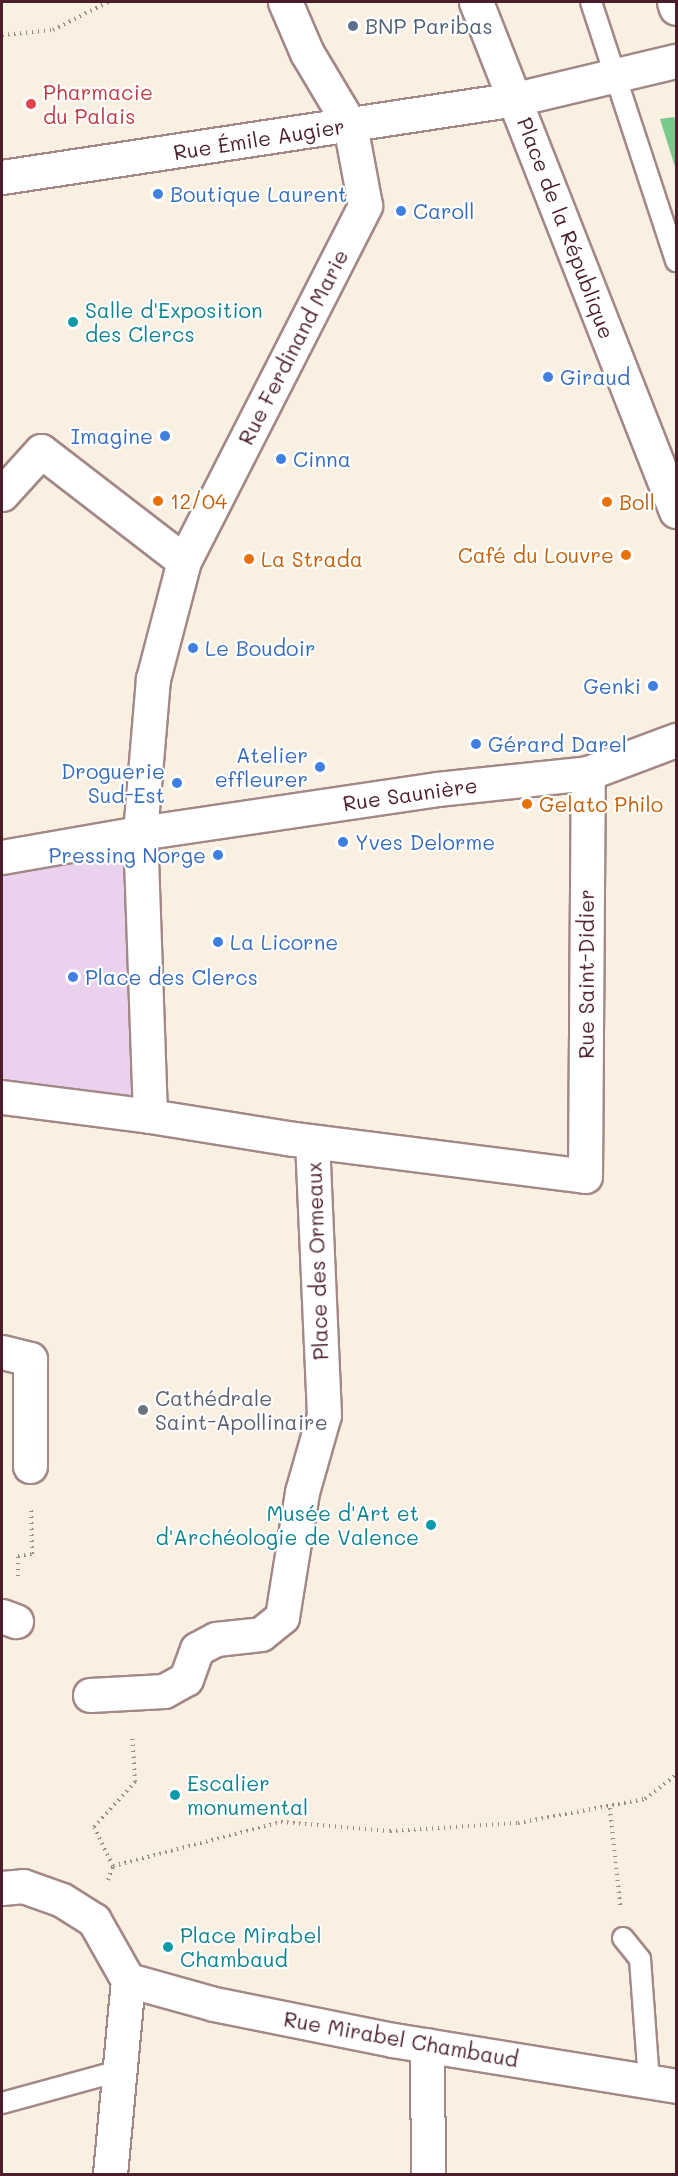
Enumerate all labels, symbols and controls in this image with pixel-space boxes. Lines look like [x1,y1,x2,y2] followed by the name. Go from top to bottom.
[365,13,493,39] place label: BNP Paribas
[346,19,360,33] marker: BNP Paribas
[43,79,153,129] place label: Pharmacie du Palais
[24,97,38,111] marker: Pharmacie du Palais
[172,113,346,165] street label: Rue Émile Augier
[512,114,620,342] street label: Place de la République
[170,181,347,207] place label: Boutique Laurent
[151,187,165,201] marker: Boutique Laurent
[413,198,475,224] place label: Caroll
[394,204,408,218] marker: Caroll
[233,245,353,449] street label: Rue Ferdinand Marie
[85,297,263,347] place label: Salle d'Exposition des Clercs
[66,315,80,329] marker: Salle d'Exposition des Clercs
[560,364,630,390] place label: Giraud
[541,370,555,384] marker: Giraud
[71,423,153,449] place label: Imagine
[158,429,172,443] marker: Imagine
[293,446,351,472] place label: Cinna
[274,452,288,466] marker: Cinna
[170,488,227,514] place label: 12/04
[619,489,655,515] place label: Boll
[151,494,165,508] marker: 12/04
[600,495,614,509] marker: Boll
[458,542,614,568] place label: Café du Louvre
[261,546,363,572] place label: La Strada
[619,548,633,562] marker: Café du Louvre
[242,552,256,566] marker: La Strada
[205,635,315,661] place label: Le Boudoir
[186,641,200,655] marker: Le Boudoir
[583,673,641,699] place label: Genki
[646,679,660,693] marker: Genki
[488,731,627,757] place label: Gérard Darel
[469,737,483,751] marker: Gérard Darel
[215,742,308,792] place label: Atelier effleurer
[61,758,165,808] place label: Droguerie Sud-Est
[313,760,327,774] marker: Atelier effleurer
[341,772,479,816] street label: Rue Saunière
[170,776,184,790] marker: Droguerie Sud-Est
[539,791,663,817] place label: Gelato Philo
[520,797,534,811] marker: Gelato Philo
[355,829,495,855] place label: Yves Delorme
[336,835,350,849] marker: Yves Delorme
[49,842,206,868] place label: Pressing Norge
[211,848,225,862] marker: Pressing Norge
[573,889,599,1059] street label: Rue Saint-Didier
[230,929,338,955] place label: La Licorne
[211,935,225,949] marker: La Licorne
[85,964,258,990] place label: Place des Clercs
[66,970,80,984] marker: Place des Clercs
[301,1161,333,1361] street label: Place des Ormeaux
[155,1385,328,1435] place label: Cathédrale Saint-Apollinaire
[136,1403,150,1417] marker: Cathédrale Saint-Apollinaire
[155,1500,419,1550] place label: Musée d'Art et d'Archéologie de Valence
[424,1518,438,1532] marker: Musée d'Art et d'Archéologie de Valence
[187,1770,308,1820] place label: Escalier monumental
[168,1788,182,1802] marker: Escalier monumental
[180,1922,322,1972] place label: Place Mirabel Chambaud
[161,1940,175,1954] marker: Place Mirabel Chambaud
[282,2006,520,2072] street label: Rue Mirabel Chambaud

